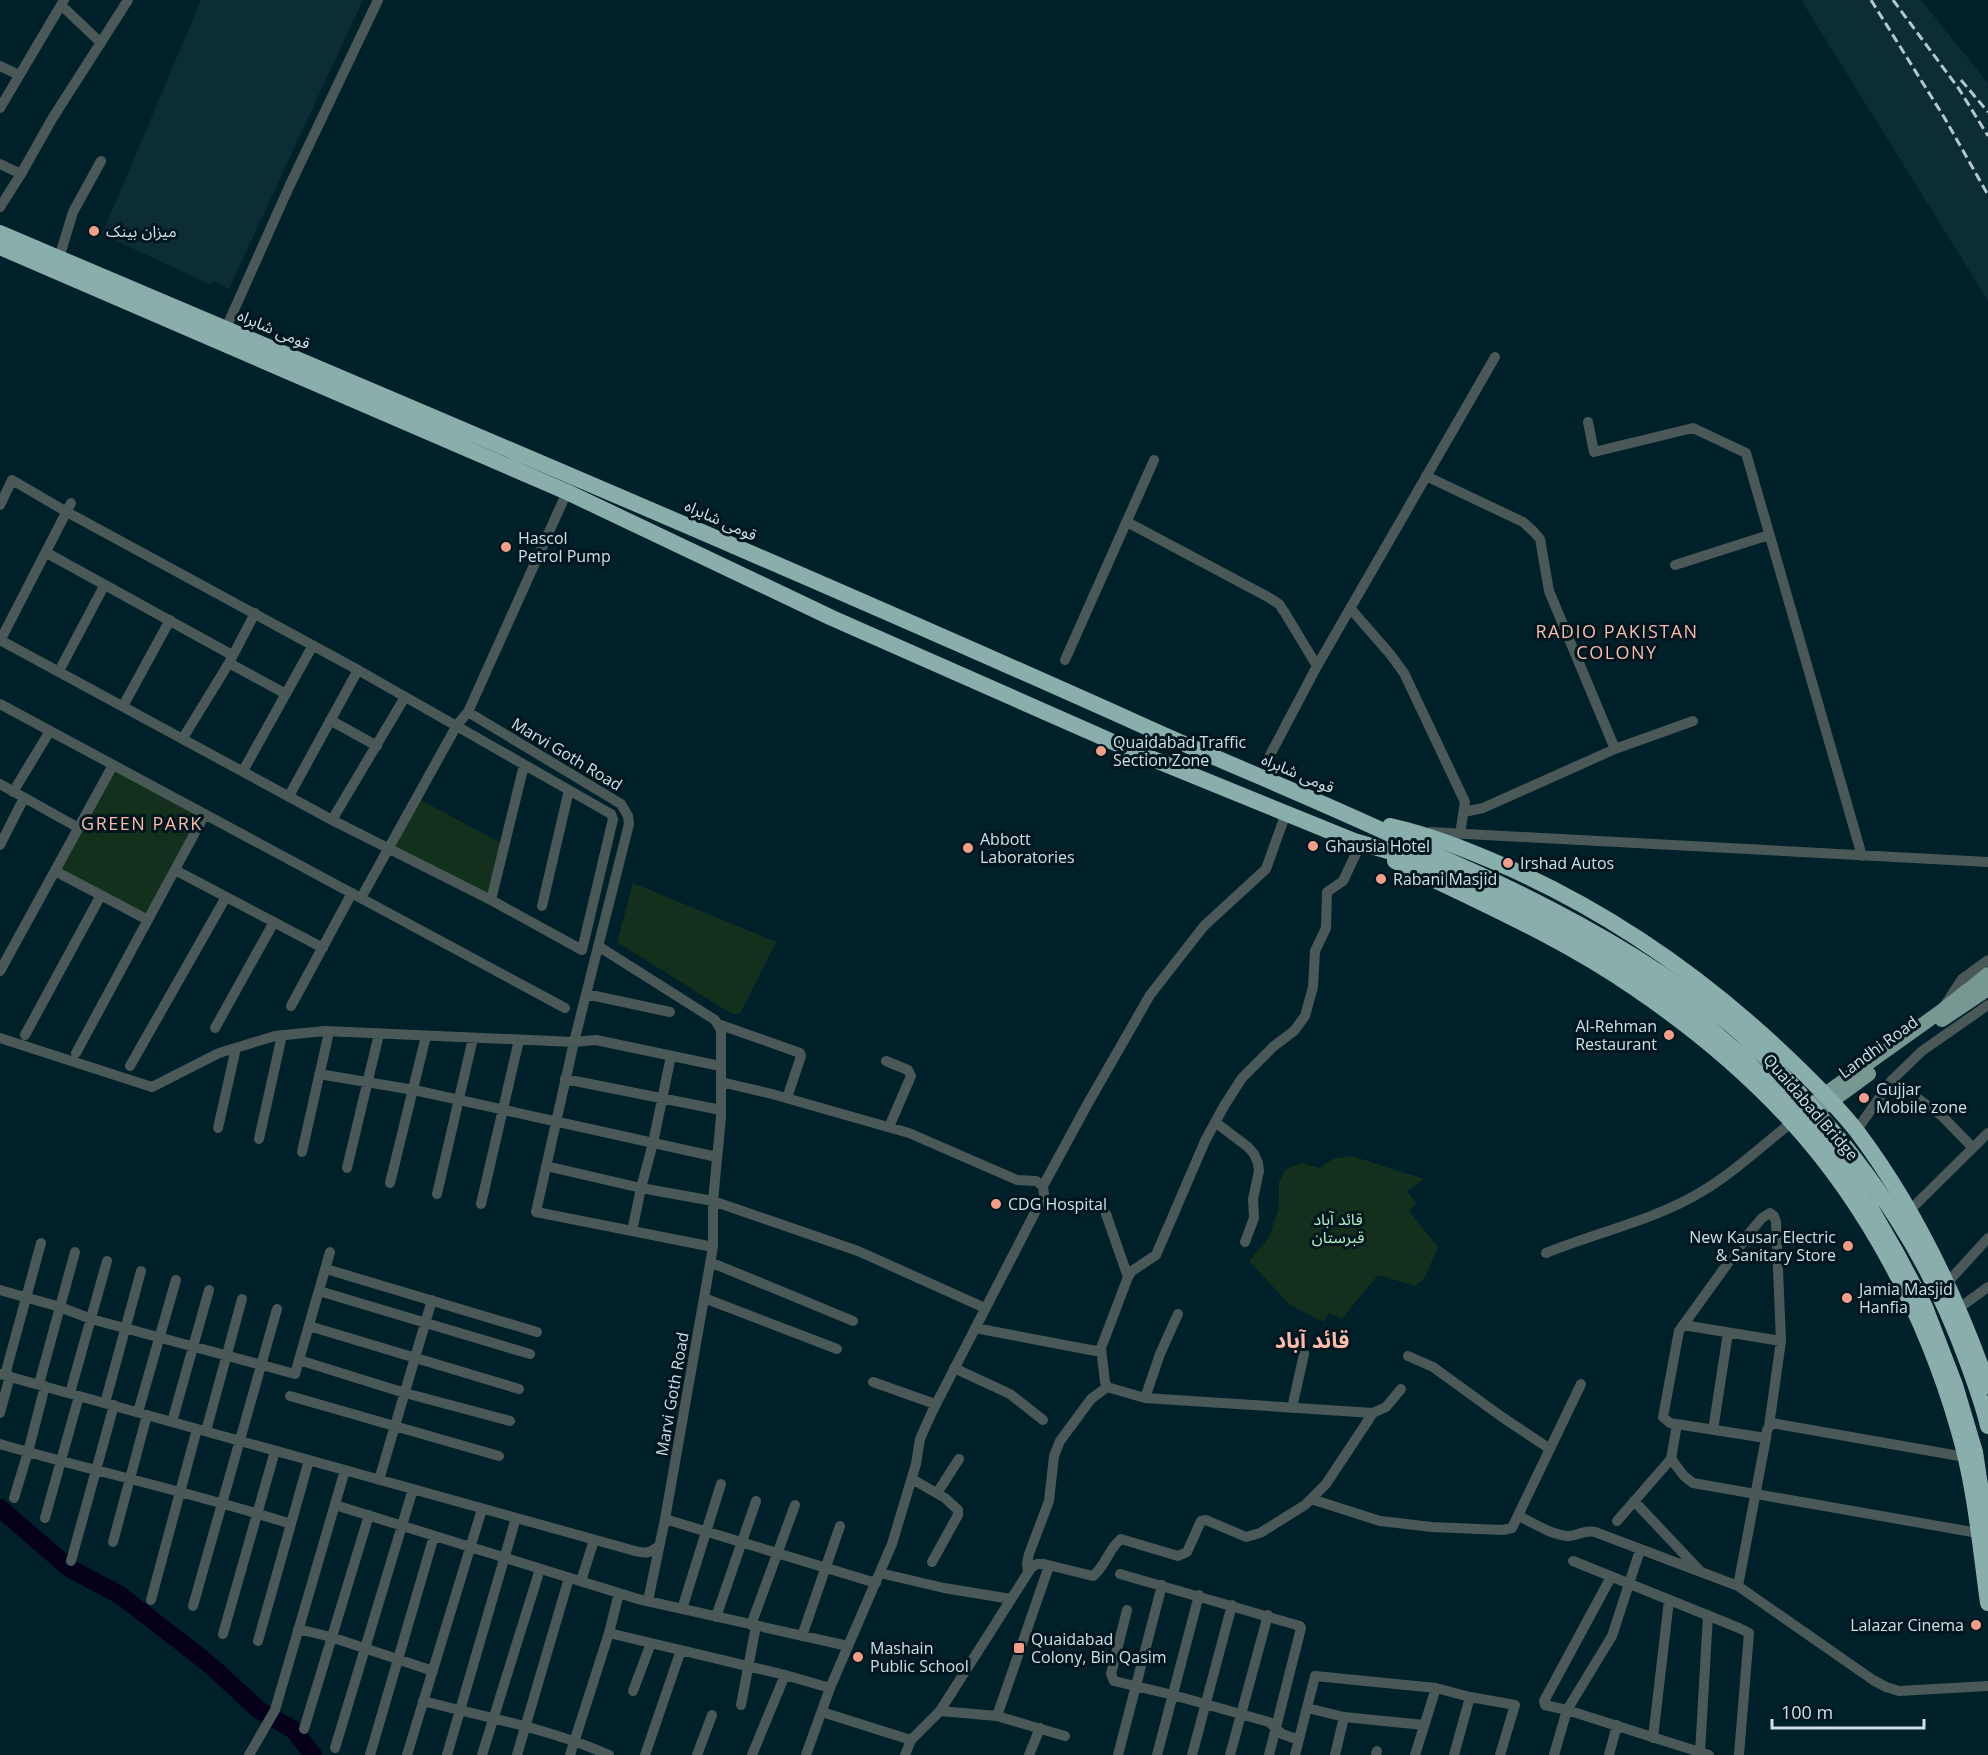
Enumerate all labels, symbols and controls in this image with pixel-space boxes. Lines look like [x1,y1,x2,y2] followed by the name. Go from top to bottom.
[106,220,177,242] place label: میزان بینک
[87,224,101,238] marker: میزان بینک
[234,304,314,354] street label: قومی شاہراہ
[681,494,761,546] street label: قومی شاہراہ
[518,527,611,567] place label: Hascol Petrol Pump
[499,540,513,554] marker: Hascol Petrol Pump
[1535,619,1699,664] district label: RADIO PAKISTAN COLONY
[508,712,626,796] street label: Marvi Goth Road
[1113,731,1247,771] place label: Quaidabad Traffic Section Zone
[1094,744,1108,758] marker: Quaidabad Traffic Section Zone
[1258,748,1338,798] street label: قومی شاہراہ
[81,811,203,835] district label: GREEN PARK
[980,828,1075,868] place label: Abbott Laboratories
[1325,835,1430,857] place label: Ghausia Hotel
[1306,839,1320,853] marker: Ghausia Hotel
[961,841,975,855] marker: Abbott Laboratories
[1520,852,1614,874] place label: Irshad Autos
[1501,856,1515,870] marker: Irshad Autos
[1393,868,1497,890] place label: Rabani Masjid
[1374,872,1388,886] marker: Rabani Masjid
[1834,1011,1922,1083] street label: Landhi Road
[1575,1015,1657,1055] place label: Al-Rehman Restaurant
[1662,1028,1676,1042] marker: Al-Rehman Restaurant
[1758,1049,1864,1165] street label: Quaidabad Bridge
[1876,1078,1967,1118] place label: Gujjar Mobile zone
[1857,1091,1871,1105] marker: Gujjar Mobile zone
[1008,1193,1107,1215] place label: CDG Hospital
[989,1197,1003,1211] marker: CDG Hospital
[1312,1208,1364,1248] park label: قائد آباد قبرستان
[1689,1226,1836,1266] place label: New Kausar Electric & Sanitary Store
[1841,1239,1855,1253] marker: New Kausar Electric & Sanitary Store
[1857,1278,1953,1318] place label: Jamia Masjid Hanfia
[1840,1291,1854,1305] marker: Jamia Masjid Hanfia
[1275,1324,1349,1354] district label: قائد آباد
[650,1330,694,1458] street label: Marvi Goth Road
[1850,1614,1964,1636] place label: Lalazar Cinema
[1969,1618,1983,1632] marker: Lalazar Cinema
[1031,1628,1167,1668] place label: Quaidabad Colony, Bin Qasim
[870,1637,969,1677] place label: Mashain Public School
[1012,1641,1026,1655] marker: Quaidabad Colony, Bin Qasim
[851,1650,865,1664] marker: Mashain Public School
[1772,1692,1924,1730] scale bar
[1781,1700,1833,1724] text: 100 m

